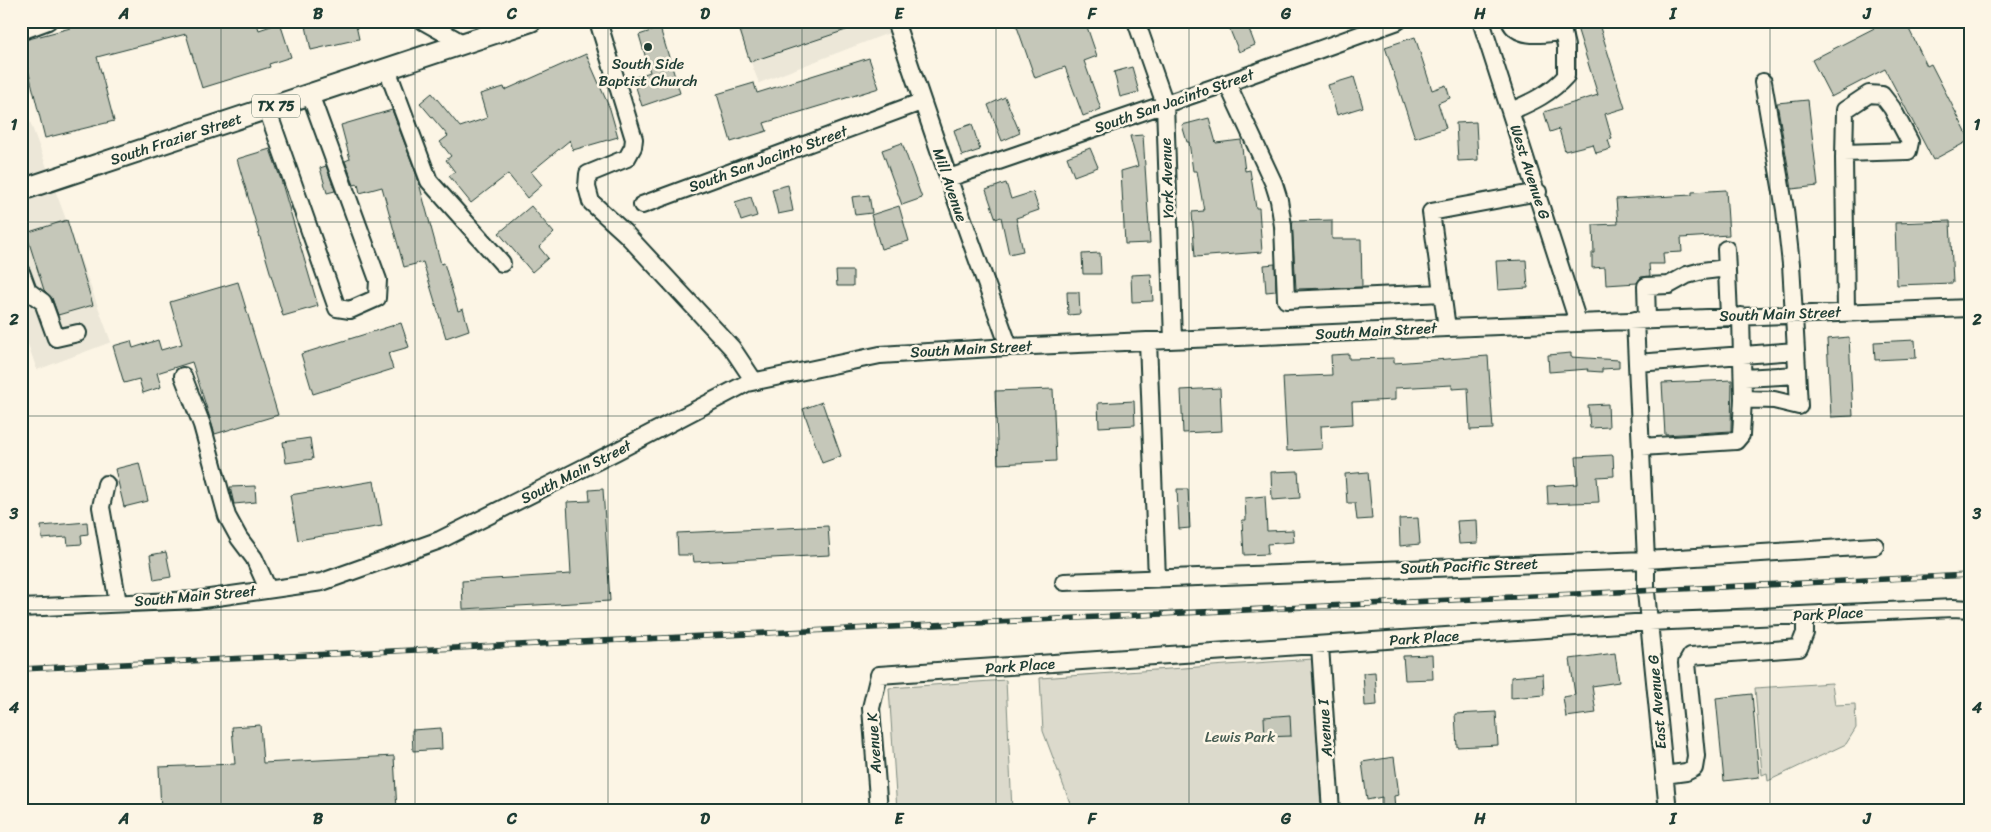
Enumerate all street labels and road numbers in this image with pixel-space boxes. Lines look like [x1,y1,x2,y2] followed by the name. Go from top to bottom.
[1091,61,1258,141] street label: South San Jacinto Street
[252,94,300,118] road number: TX 75
[107,105,246,173] street label: South Frazier Street
[685,118,852,200] street label: South San Jacinto Street
[1502,121,1558,223] street label: West Avenue G
[1153,137,1181,219] street label: York Avenue
[925,144,975,226] street label: Mill Avenue
[1719,299,1842,329] street label: South Main Street
[1315,315,1438,347] street label: South Main Street
[910,333,1033,365] street label: South Main Street
[516,432,637,511] street label: South Main Street
[1400,551,1539,581] street label: South Pacific Street
[133,578,258,614] street label: South Main Street
[1792,599,1864,629] street label: Park Place
[1388,623,1460,653] street label: Park Place
[984,651,1056,681] street label: Park Place
[1640,653,1674,750] street label: East Avenue G
[1310,697,1340,759] street label: Avenue I
[859,711,889,775] street label: Avenue K

